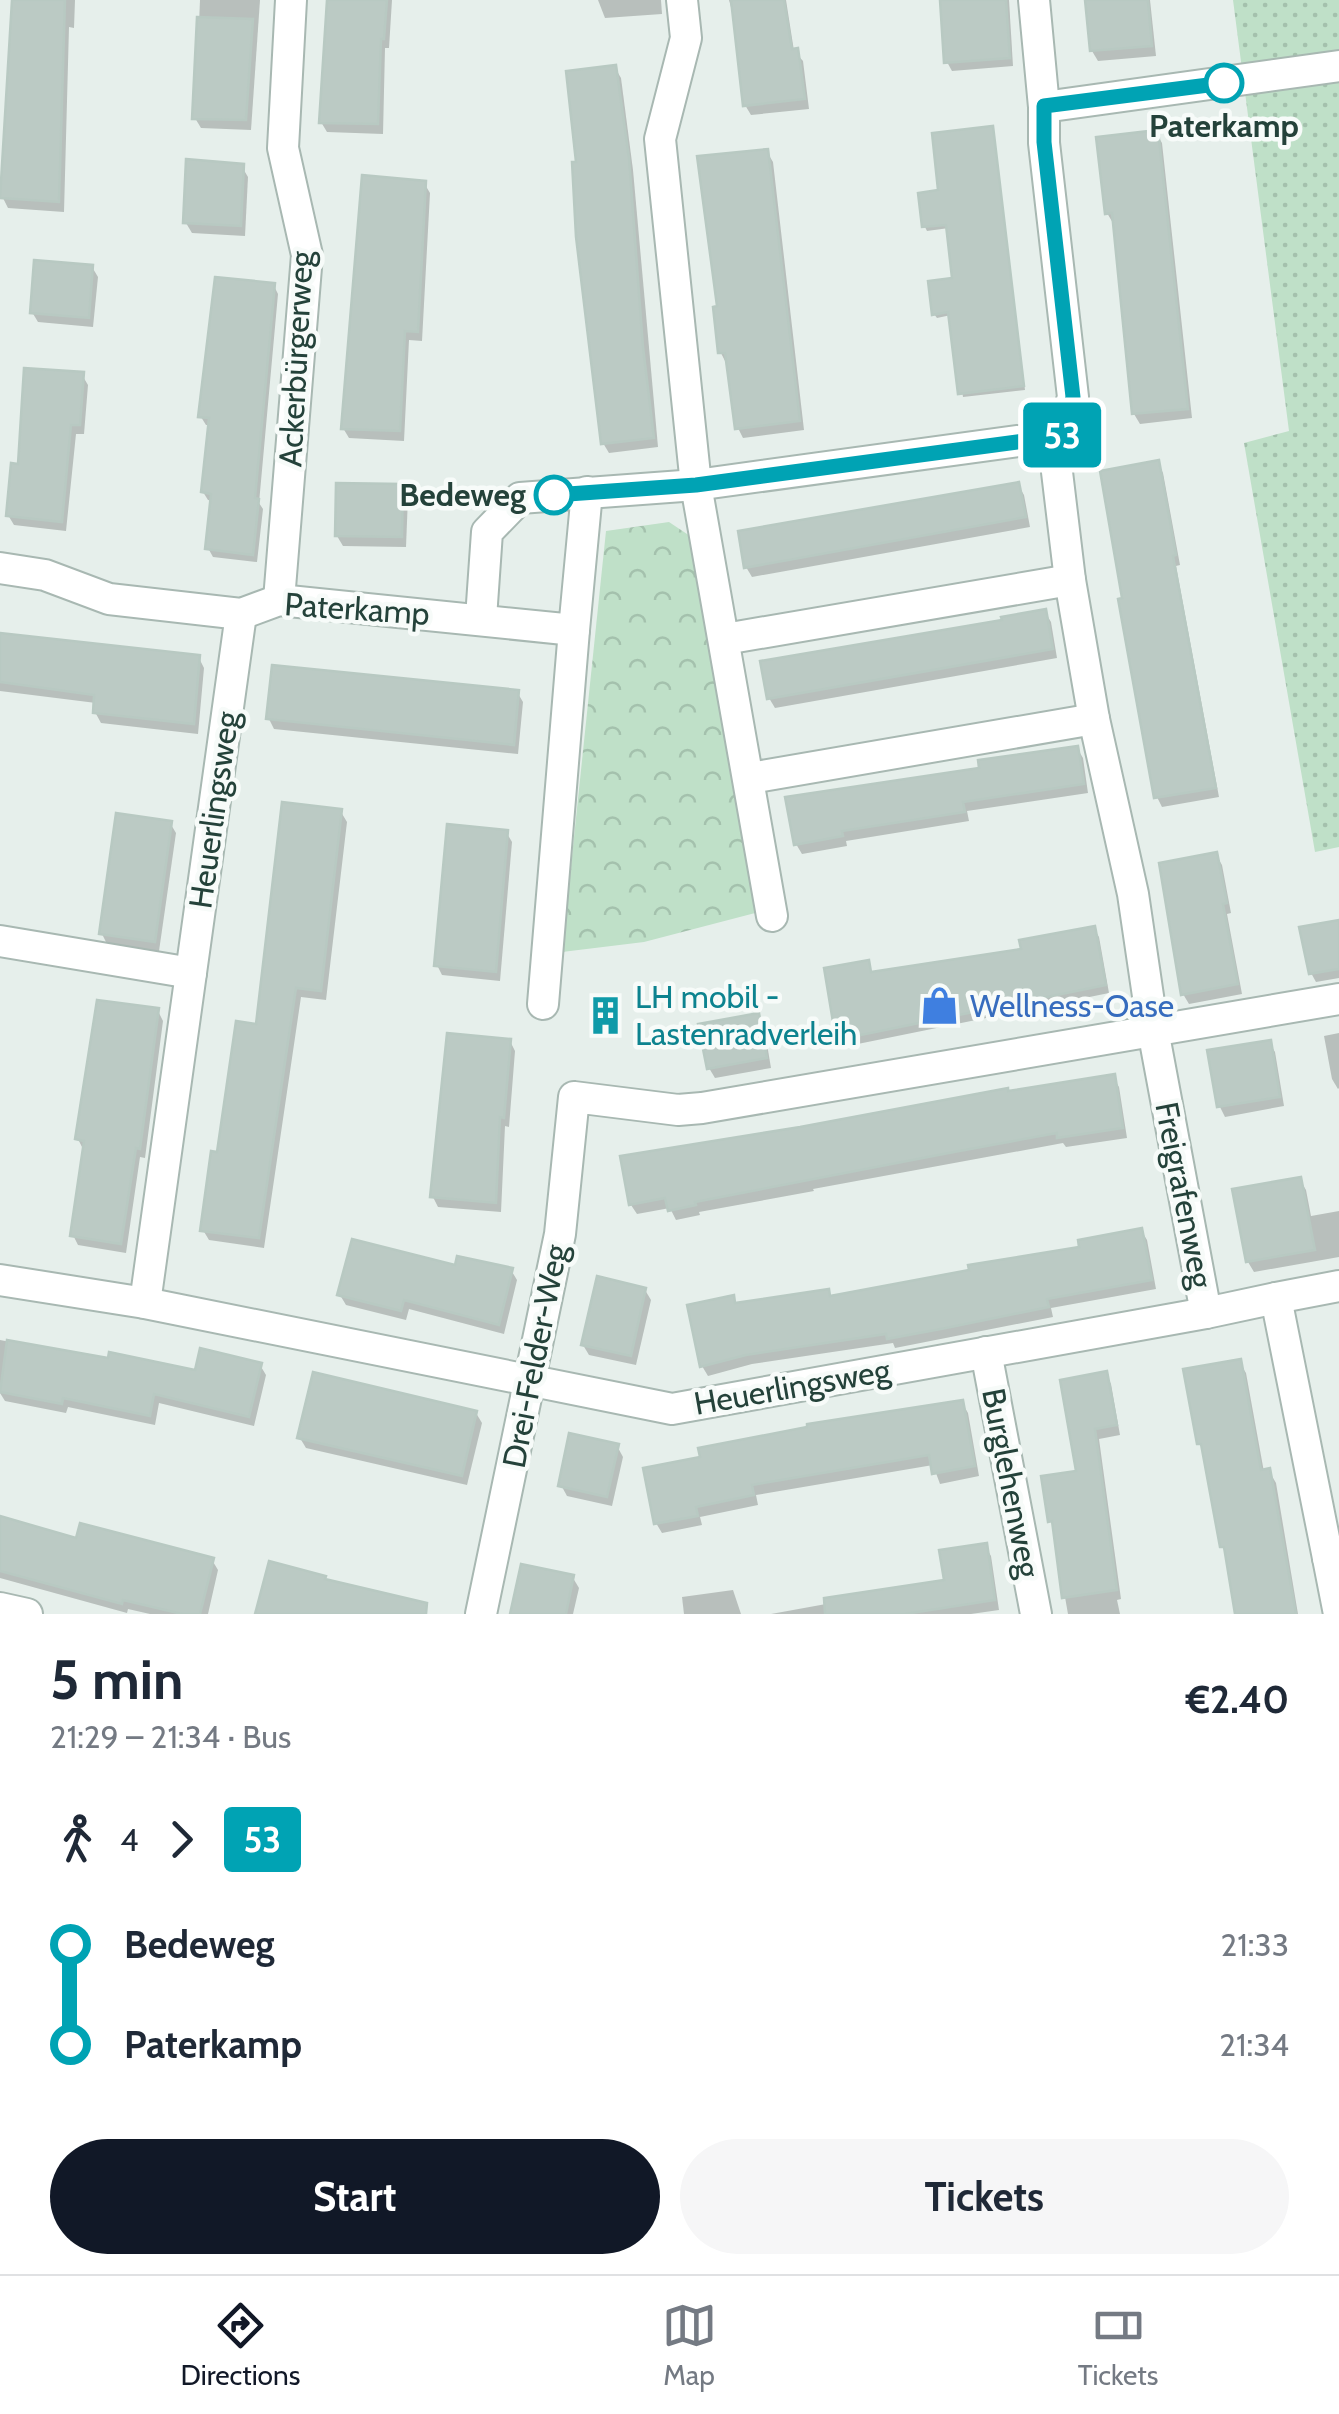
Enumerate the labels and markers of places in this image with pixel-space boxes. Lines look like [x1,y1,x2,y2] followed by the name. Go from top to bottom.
[1205,64,1243,102] marker: Paterkamp
[1149,106,1299,145] place label: Paterkamp
[399,475,526,514] place label: Bedeweg
[535,476,573,514] marker: Bedeweg
[635,977,857,1053] place label: LH mobil - Lastenradverleih
[919,985,961,1027] shop icon: Wellness-Oase
[970,986,1174,1025] place label: Wellness-Oase
[584,994,626,1036] building icon: LH mobil - Lastenradverleih

